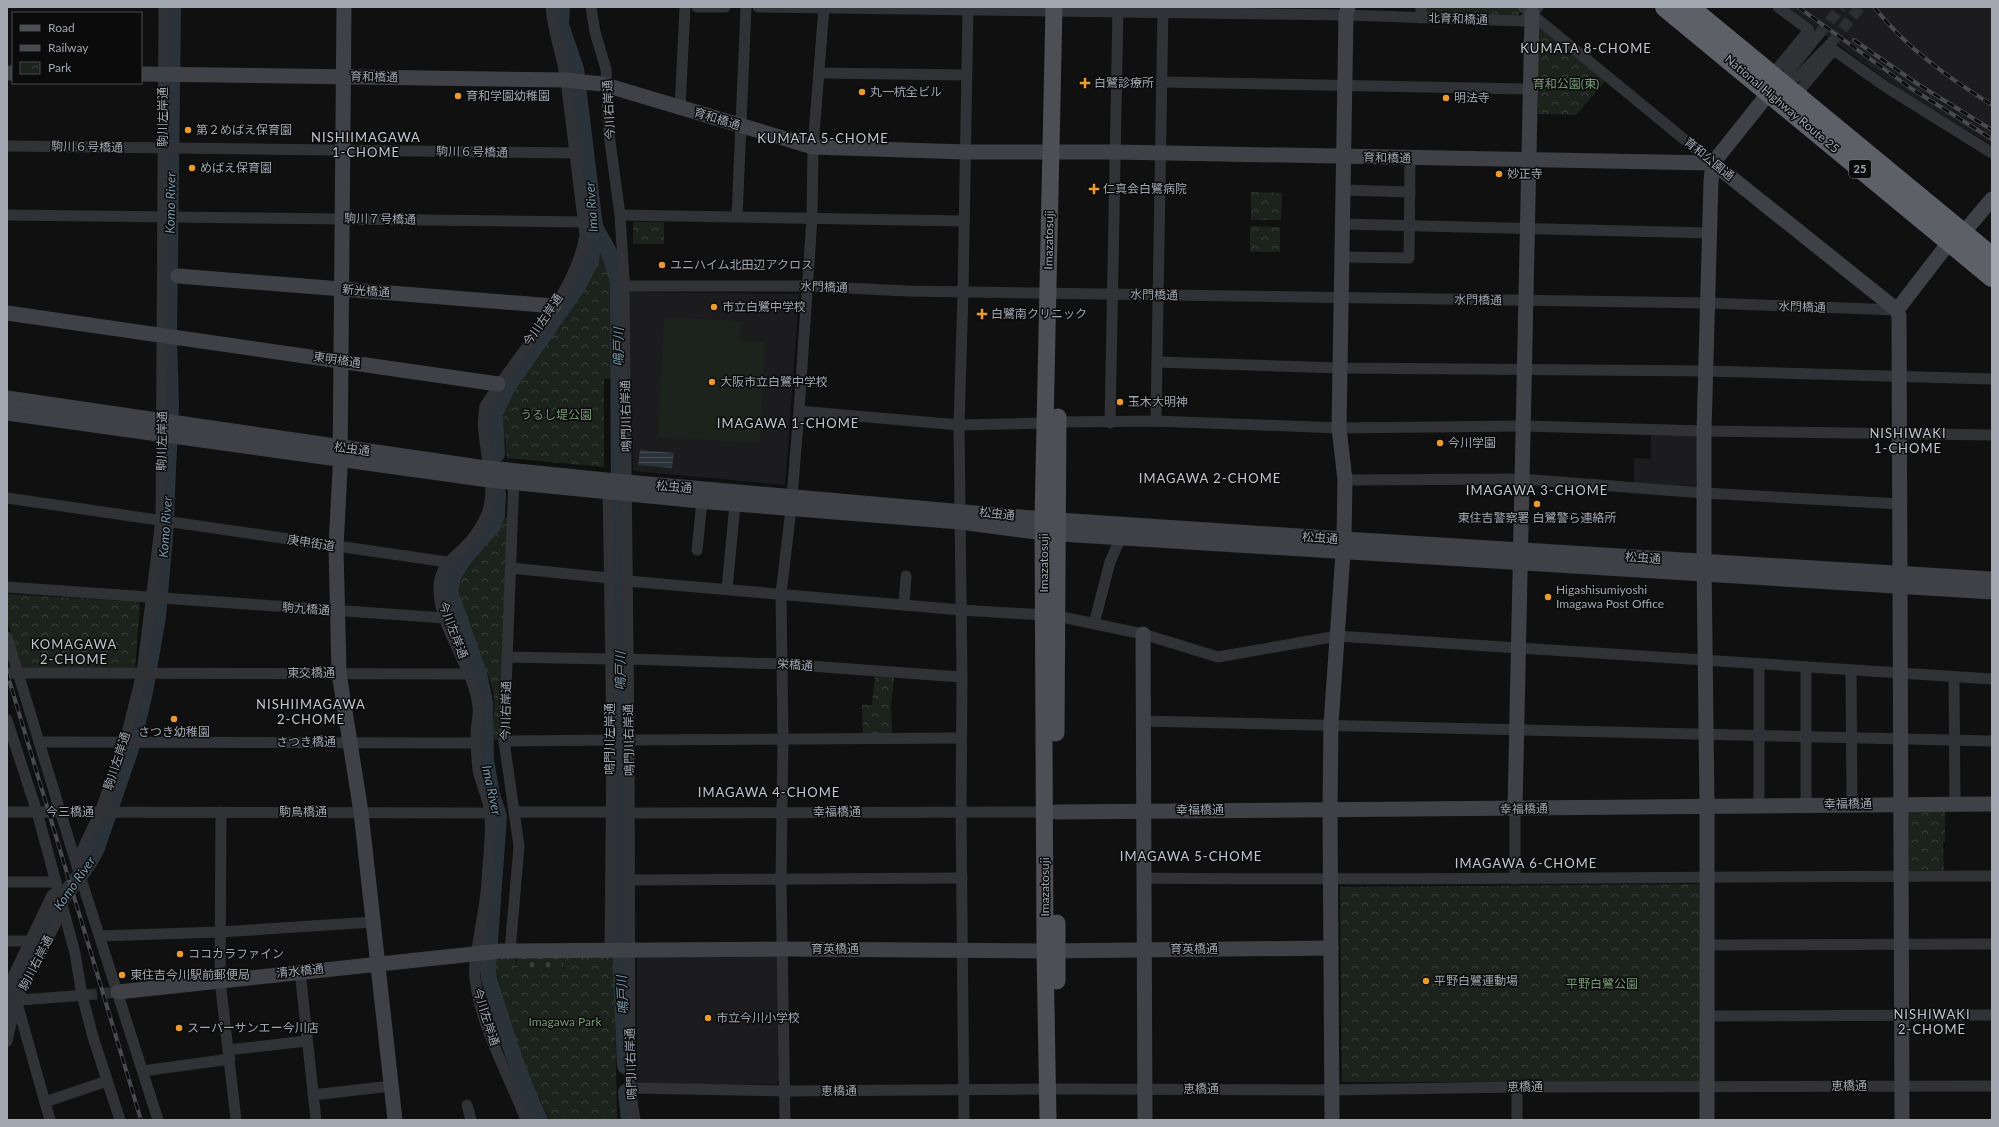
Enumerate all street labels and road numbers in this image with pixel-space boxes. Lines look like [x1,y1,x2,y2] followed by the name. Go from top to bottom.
[1428,10,1488,27] street label: 北育和橋通
[1722,51,1843,156] street label: National Highway Route 25
[350,69,398,84] street label: 育和橋通
[599,80,618,140] street label: 今川右岸通
[155,87,170,147] street label: 駒川左岸通
[692,104,742,133] street label: 育和橋通
[1681,134,1737,183] street label: 育和公園通
[51,138,123,155] street label: 駒川６号橋通
[436,143,508,160] street label: 駒川６号橋通
[1363,150,1411,165] street label: 育和橋通
[1849,160,1871,178] road number: 25
[344,210,416,227] street label: 駒川７号橋通
[1040,210,1057,270] street label: Imazatosuji
[800,278,848,295] street label: 水門橋通
[342,281,391,300] street label: 新光橋通
[1130,287,1178,302] street label: 水門橋通
[520,291,566,349] street label: 今川左岸通
[1454,292,1502,307] street label: 水門橋通
[1778,298,1826,315] street label: 水門橋通
[312,349,362,370] street label: 東明橋通
[617,380,634,452] street label: 鳴門川右岸通
[153,411,170,471] street label: 駒川左岸通
[333,439,371,458] street label: 松虫通
[655,477,693,496] street label: 松虫通
[978,504,1016,523] street label: 松虫通
[1302,529,1339,546] street label: 松虫通
[286,531,336,554] street label: 庚申街道
[1036,533,1051,593] street label: Imazatosuji
[1625,549,1662,566] street label: 松虫通
[282,599,331,618] street label: 駒九橋通
[436,599,471,661] street label: 今川左岸通
[777,656,814,673] street label: 栄橋通
[287,665,335,680] street label: 東交橋通
[497,681,514,741] street label: 今川右岸通
[602,703,617,775] street label: 鳴門川左岸通
[620,704,637,776] street label: 鳴門川右岸通
[100,730,133,792] street label: 駒川左岸通
[276,734,336,749] street label: さつき橋通
[1824,796,1872,811] street label: 幸福橋通
[1500,801,1548,816] street label: 幸福橋通
[1176,802,1224,817] street label: 幸福橋通
[46,804,94,819] street label: 今三橋通
[279,804,327,819] street label: 駒鳥橋通
[813,804,861,819] street label: 幸福橋通
[1037,857,1052,917] street label: Imazatosuji
[15,933,56,993] street label: 駒川右岸通
[811,941,859,956] street label: 育英橋通
[1170,941,1218,956] street label: 育英橋通
[275,961,325,980] street label: 清水橋通
[470,986,503,1048] street label: 今川左岸通
[622,1028,639,1100] street label: 鳴門川右岸通
[1831,1078,1867,1093] street label: 恵橋通
[1507,1079,1543,1094] street label: 恵橋通
[1183,1081,1219,1096] street label: 恵橋通
[821,1083,857,1098] street label: 恵橋通

